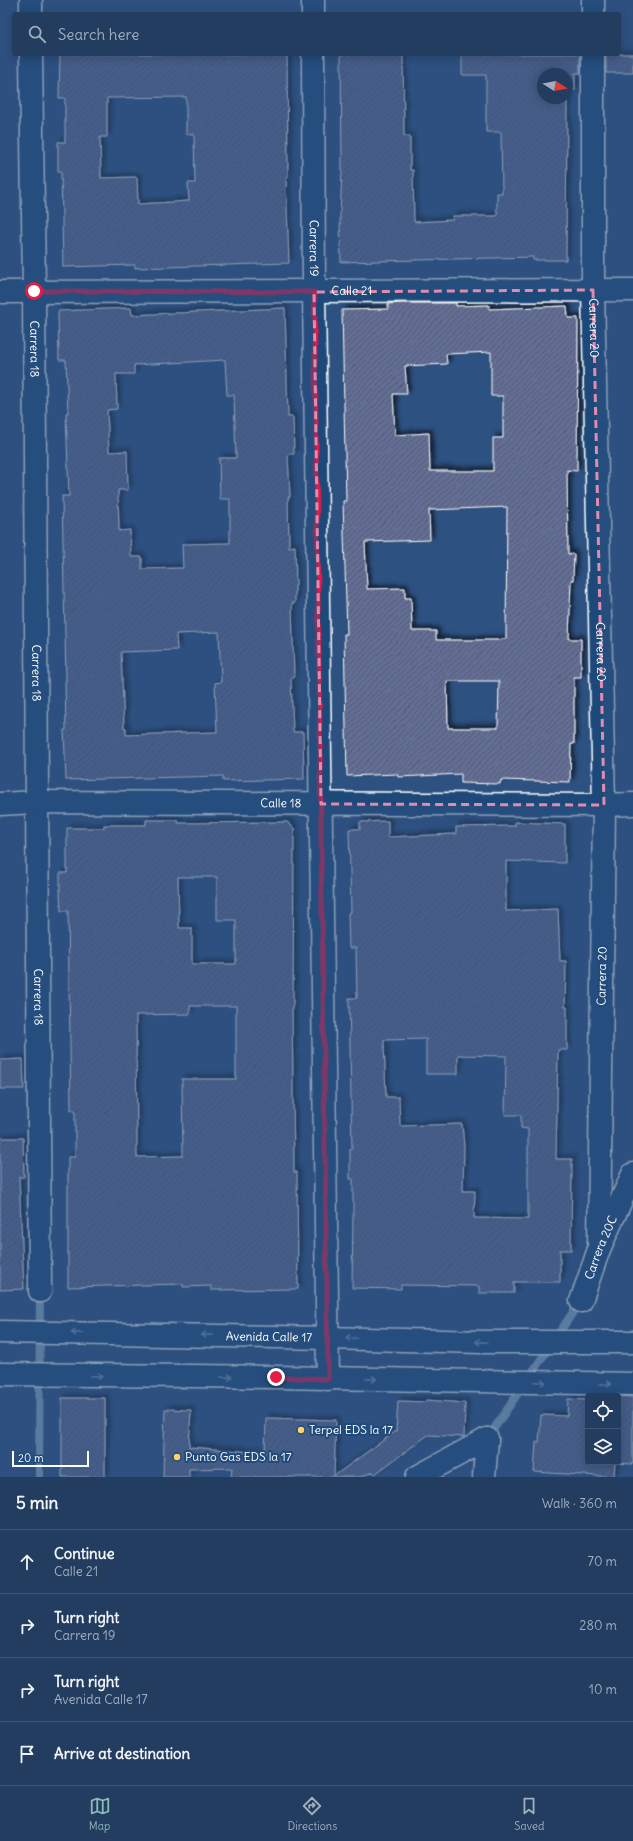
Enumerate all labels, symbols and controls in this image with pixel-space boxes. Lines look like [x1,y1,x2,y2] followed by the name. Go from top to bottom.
[12,12,621,56] search box
[26,23,48,45] icon: search
[58,25,139,44] text: Search here
[537,68,573,104] north arrow
[307,220,322,276] street label: Carrera 19
[25,282,43,300] route start
[332,283,372,298] street label: Calle 21
[586,298,602,358] street label: Carrera 20
[27,321,43,377] street label: Carrera 18
[593,622,609,682] street label: Carrera 20
[29,645,44,701] street label: Carrera 18
[260,795,302,810] street label: Calle 18
[593,946,610,1006] street label: Carrera 20
[31,969,46,1025] street label: Carrera 18
[581,1213,620,1281] street label: Carrera 20C
[226,1328,312,1345] street label: Avenida Calle 17
[71,1329,84,1337] one-way arrow
[201,1331,214,1339] one-way arrow
[345,1335,358,1342] one-way arrow
[475,1338,488,1346] one-way arrow
[267,1368,285,1386] route end
[90,1372,103,1379] one-way arrow
[220,1373,233,1381] one-way arrow
[364,1375,377,1383] one-way arrow
[533,1379,546,1386] one-way arrow
[599,1380,612,1388] one-way arrow
[585,1393,621,1465] map controls
[585,1393,621,1429] button: locate
[309,1422,393,1437] place label: Terpel EDS la 17
[296,1425,306,1435] marker: Terpel EDS la 17
[585,1429,621,1465] button: layers
[12,1449,89,1468] scale bar
[185,1449,292,1464] place label: Punto Gas EDS la 17
[18,1451,44,1465] text: 20 m
[172,1452,182,1462] marker: Punto Gas EDS la 17
[16,1492,58,1514] text: 5 min
[542,1495,617,1512] text: Walk · 360 m
[54,1544,115,1563] text: Continue
[16,1551,38,1573] icon: ahead
[588,1553,617,1570] text: 70 m
[54,1563,98,1580] text: Calle 21
[54,1608,119,1627] text: Turn right
[16,1615,38,1637] icon: right
[579,1617,617,1634] text: 280 m
[54,1627,115,1644] text: Carrera 19
[54,1672,119,1691] text: Turn right
[16,1679,38,1701] icon: right
[589,1681,617,1698] text: 10 m
[54,1691,148,1708] text: Avenida Calle 17
[16,1743,38,1765] icon: arrive
[54,1744,190,1763] text: Arrive at destination
[89,1795,111,1833] tab: Map
[288,1795,337,1833] tab: Directions
[514,1795,544,1833] tab: Saved

